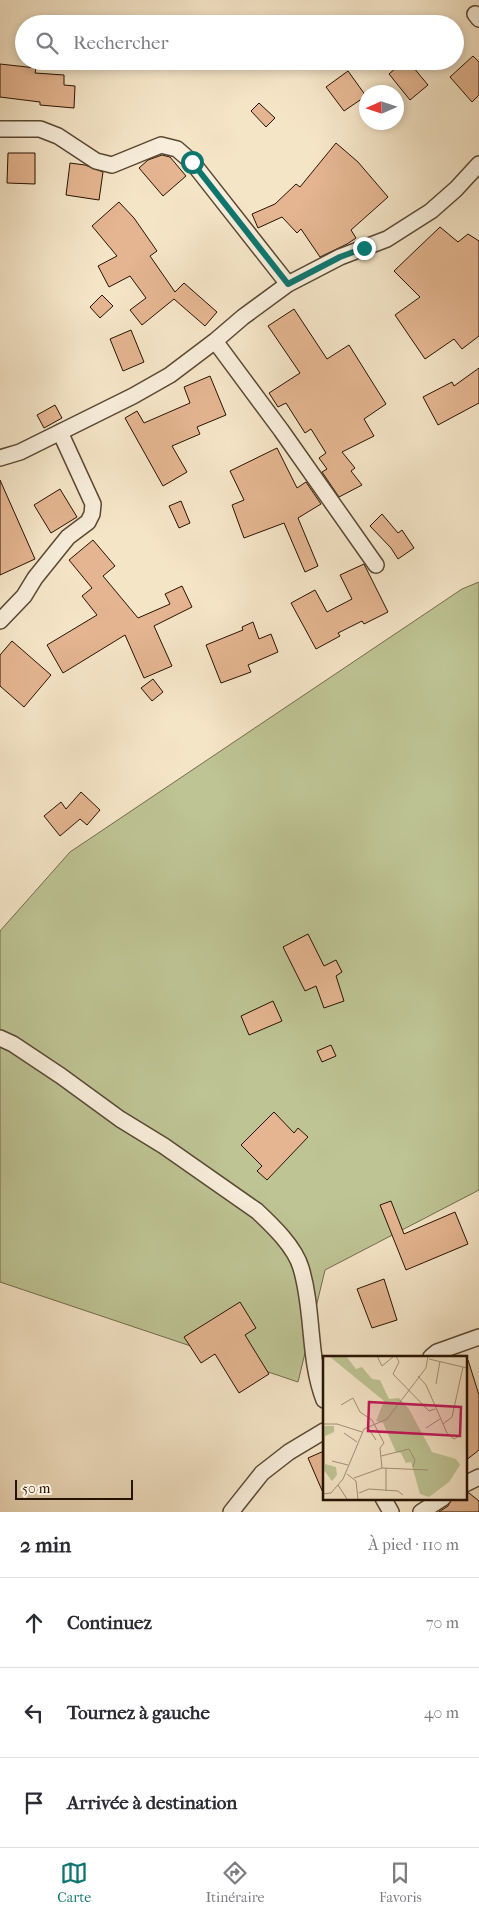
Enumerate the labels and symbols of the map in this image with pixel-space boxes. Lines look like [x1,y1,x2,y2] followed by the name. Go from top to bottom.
[359,85,404,130] north arrow
[181,151,204,174] route start
[353,237,376,260] route end
[323,1356,466,1500] inset map
[15,1477,132,1500] scale bar

